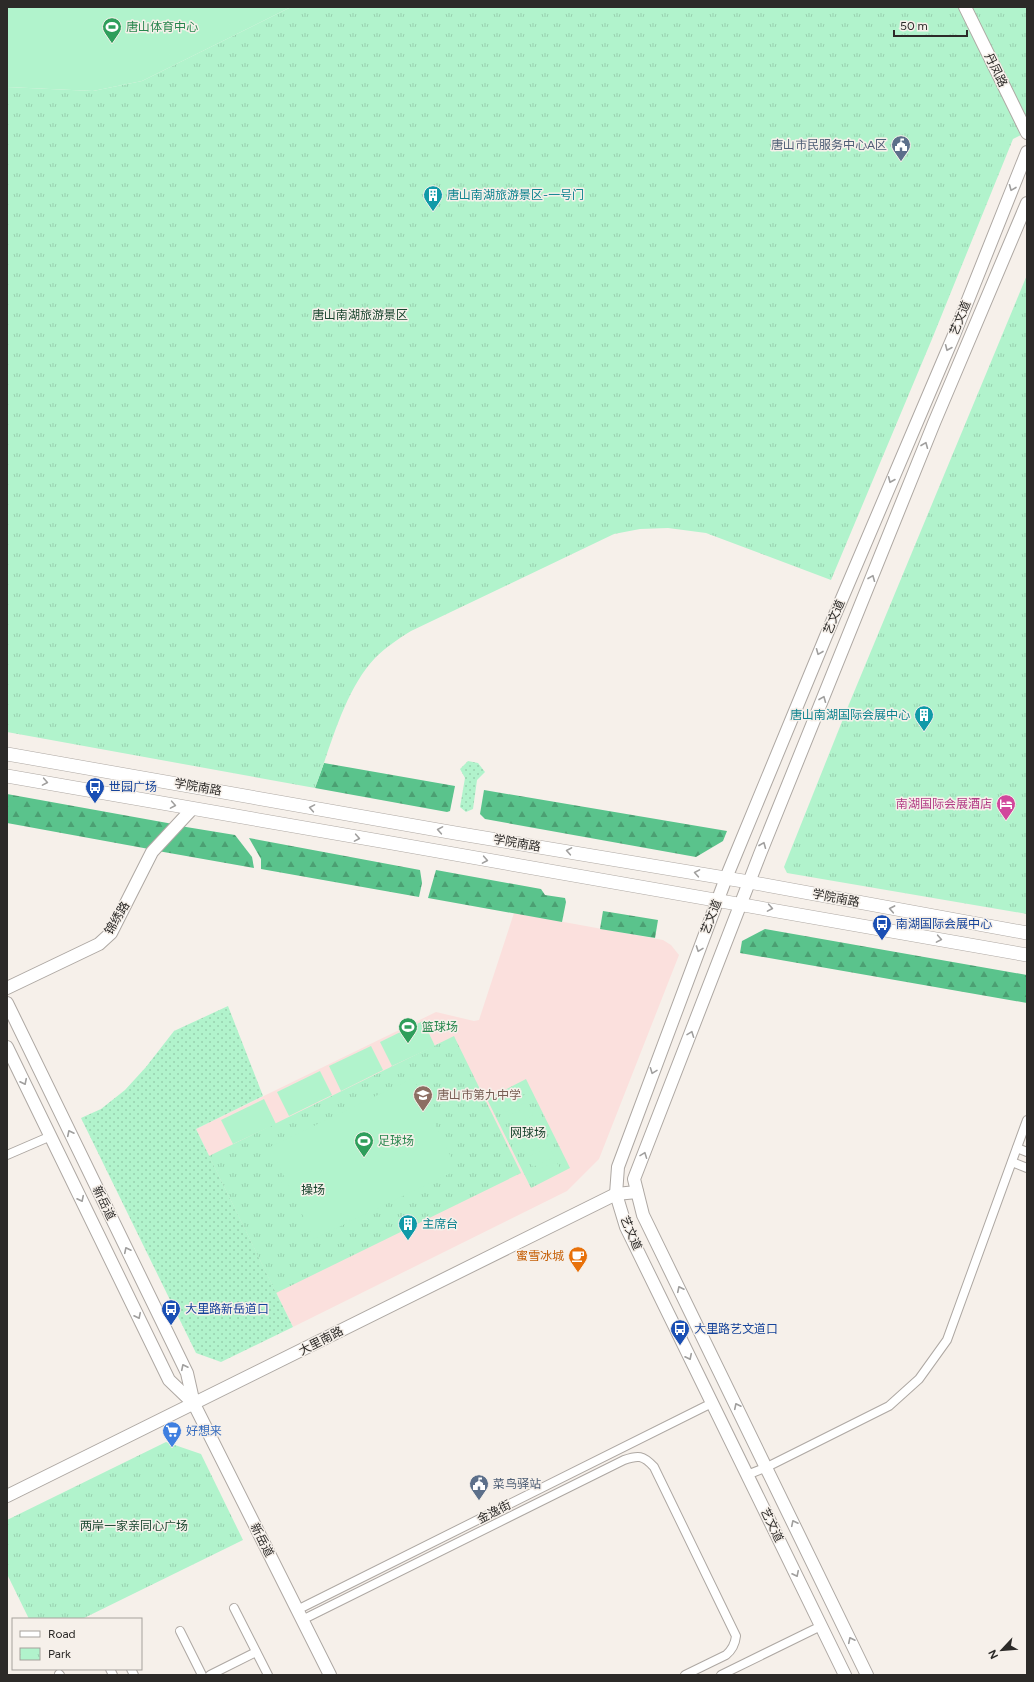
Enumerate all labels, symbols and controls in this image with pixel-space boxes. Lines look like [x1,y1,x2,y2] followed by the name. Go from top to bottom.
[894,12,967,38] scale bar
[101,16,123,44] sports icon: 唐山体育中心
[900,19,928,33] text: 50 m
[126,20,198,34] place label: 唐山体育中心
[982,51,1010,89] street label: 丹凤路
[890,134,912,162] public building icon: 唐山市民服务中心A区
[771,138,887,152] place label: 唐山市民服务中心A区
[422,184,444,212] building icon: 唐山南湖旅游景区-一号门
[1009,185,1017,192] one-way arrow
[447,188,584,202] place label: 唐山南湖旅游景区-一号门
[947,299,973,337] street label: 艺文道
[312,308,408,322] park label: 唐山南湖旅游景区
[945,343,953,351] one-way arrow
[921,441,929,448] one-way arrow
[888,477,896,484] one-way arrow
[867,575,875,582] one-way arrow
[821,598,847,636] street label: 艺文道
[816,648,824,655] one-way arrow
[818,695,826,702] one-way arrow
[913,704,935,732] building icon: 唐山南湖国际会展中心
[790,708,910,722] place label: 唐山南湖国际会展中心
[84,776,106,804] bus stop icon: 世园广场
[173,776,223,798] street label: 学院南路
[42,778,48,786] one-way arrow
[109,780,157,794] place label: 世园广场
[995,793,1017,821] hotel icon: 南湖国际会展酒店
[896,797,992,811] place label: 南湖国际会展酒店
[170,801,176,809] one-way arrow
[309,804,315,812] one-way arrow
[437,826,443,835] one-way arrow
[492,832,542,854] street label: 学院南路
[353,833,360,841] one-way arrow
[759,842,767,849] one-way arrow
[565,848,572,856] one-way arrow
[481,855,488,864] one-way arrow
[694,869,700,878] one-way arrow
[811,887,861,909] street label: 学院南路
[698,898,724,936] street label: 艺文道
[102,899,132,937] street label: 锦绣路
[767,904,773,912] one-way arrow
[889,905,895,914] one-way arrow
[871,913,893,941] bus stop icon: 南湖国际会展中心
[896,917,992,931] place label: 南湖国际会展中心
[936,934,942,942] one-way arrow
[695,946,703,953] one-way arrow
[397,1016,419,1044] sports icon: 篮球场
[422,1020,458,1034] place label: 篮球场
[686,1030,694,1037] one-way arrow
[650,1068,658,1075] one-way arrow
[19,1078,27,1086] one-way arrow
[412,1084,434,1112] school or university icon: 唐山市第九中学
[437,1088,521,1102] place label: 唐山市第九中学
[510,1126,546,1140] park label: 网球场
[67,1130,75,1137] one-way arrow
[353,1130,375,1158] sports icon: 足球场
[378,1134,414,1148] place label: 足球场
[639,1151,647,1158] one-way arrow
[301,1183,325,1197] park label: 操场
[90,1184,118,1222] street label: 新岳道
[76,1195,84,1202] one-way arrow
[397,1213,419,1241] building icon: 主席台
[618,1214,644,1252] street label: 艺文道
[422,1217,458,1231] place label: 主席台
[567,1245,589,1273] cafe icon: 蜜雪冰城
[124,1247,132,1254] one-way arrow
[516,1249,564,1263] place label: 蜜雪冰城
[677,1286,685,1293] one-way arrow
[160,1298,182,1326] bus stop icon: 大里路新岳道口
[185,1302,269,1316] place label: 大里路新岳道口
[133,1312,141,1319] one-way arrow
[669,1318,691,1346] bus stop icon: 大里路艺文道口
[694,1322,778,1336] place label: 大里路艺文道口
[296,1324,346,1358] street label: 大里南路
[684,1352,692,1360] one-way arrow
[181,1363,189,1371] one-way arrow
[734,1403,742,1410] one-way arrow
[161,1420,183,1448] supermarket icon: 好想来
[186,1424,222,1438] place label: 好想来
[468,1473,490,1501] public building icon: 菜鸟驿站
[493,1477,541,1491] place label: 菜鸟驿站
[475,1498,513,1526] street label: 金逸街
[758,1506,786,1544] street label: 艺文道
[80,1519,188,1533] park label: 两岸一家亲同心广场
[791,1519,799,1527] one-way arrow
[248,1521,276,1559] street label: 新岳道
[791,1570,799,1577] one-way arrow
[12,1618,142,1670] legend
[48,1627,76,1641] text: Road
[982,1630,1022,1670] north arrow
[848,1637,856,1644] one-way arrow
[48,1647,71,1661] text: Park
[986,1647,1001,1661] text: N

